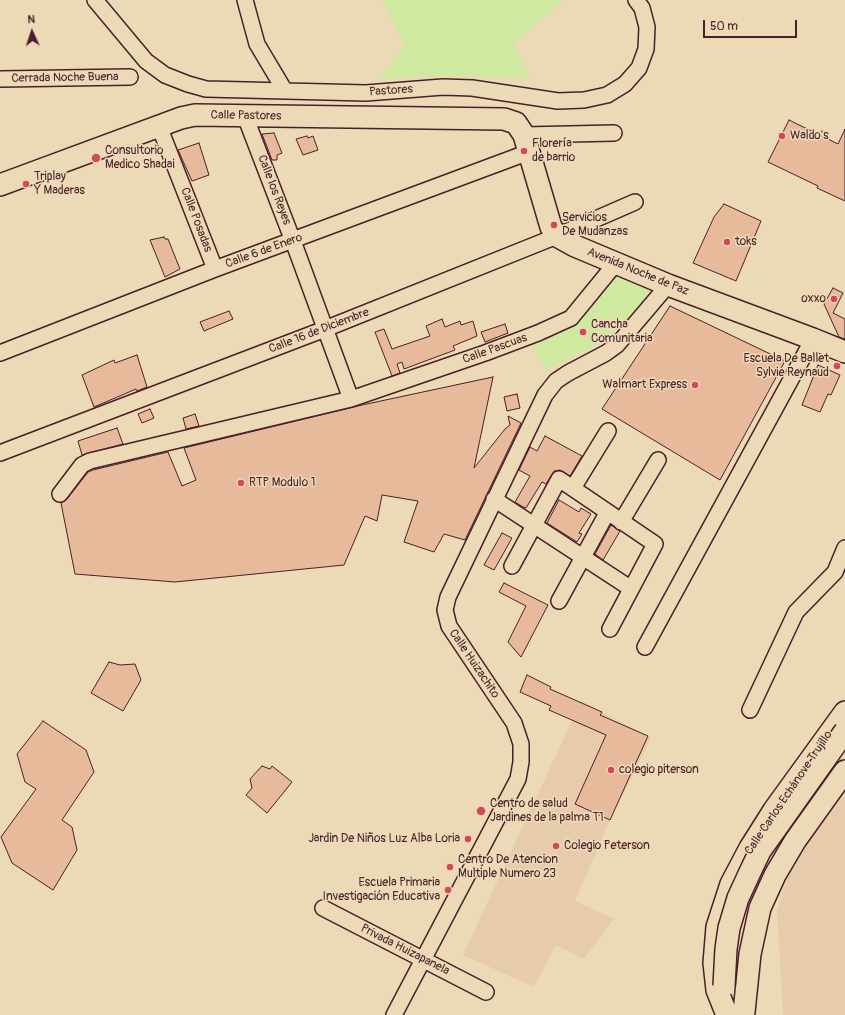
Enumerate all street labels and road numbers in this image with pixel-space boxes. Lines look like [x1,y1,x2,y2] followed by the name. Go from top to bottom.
[11,70,119,86] street label: Cerrada Noche Buena
[369,82,413,100] street label: Pastores
[210,108,282,124] street label: Calle Pastores
[254,153,294,227] street label: Calle los Reyes
[177,186,215,254] street label: Calle Posadas
[224,230,304,272] street label: Calle 6 de Enero
[585,245,691,299] street label: Avenida Noche de Paz
[267,305,371,357] street label: Calle 16 de Diciembre
[461,331,529,367] street label: Calle Pascuas
[446,627,502,701] street label: Calle Huizachito
[742,728,836,858] street label: Calle Carlos Echánove Trujillo
[358,921,452,979] street label: Privada Huizapanela

